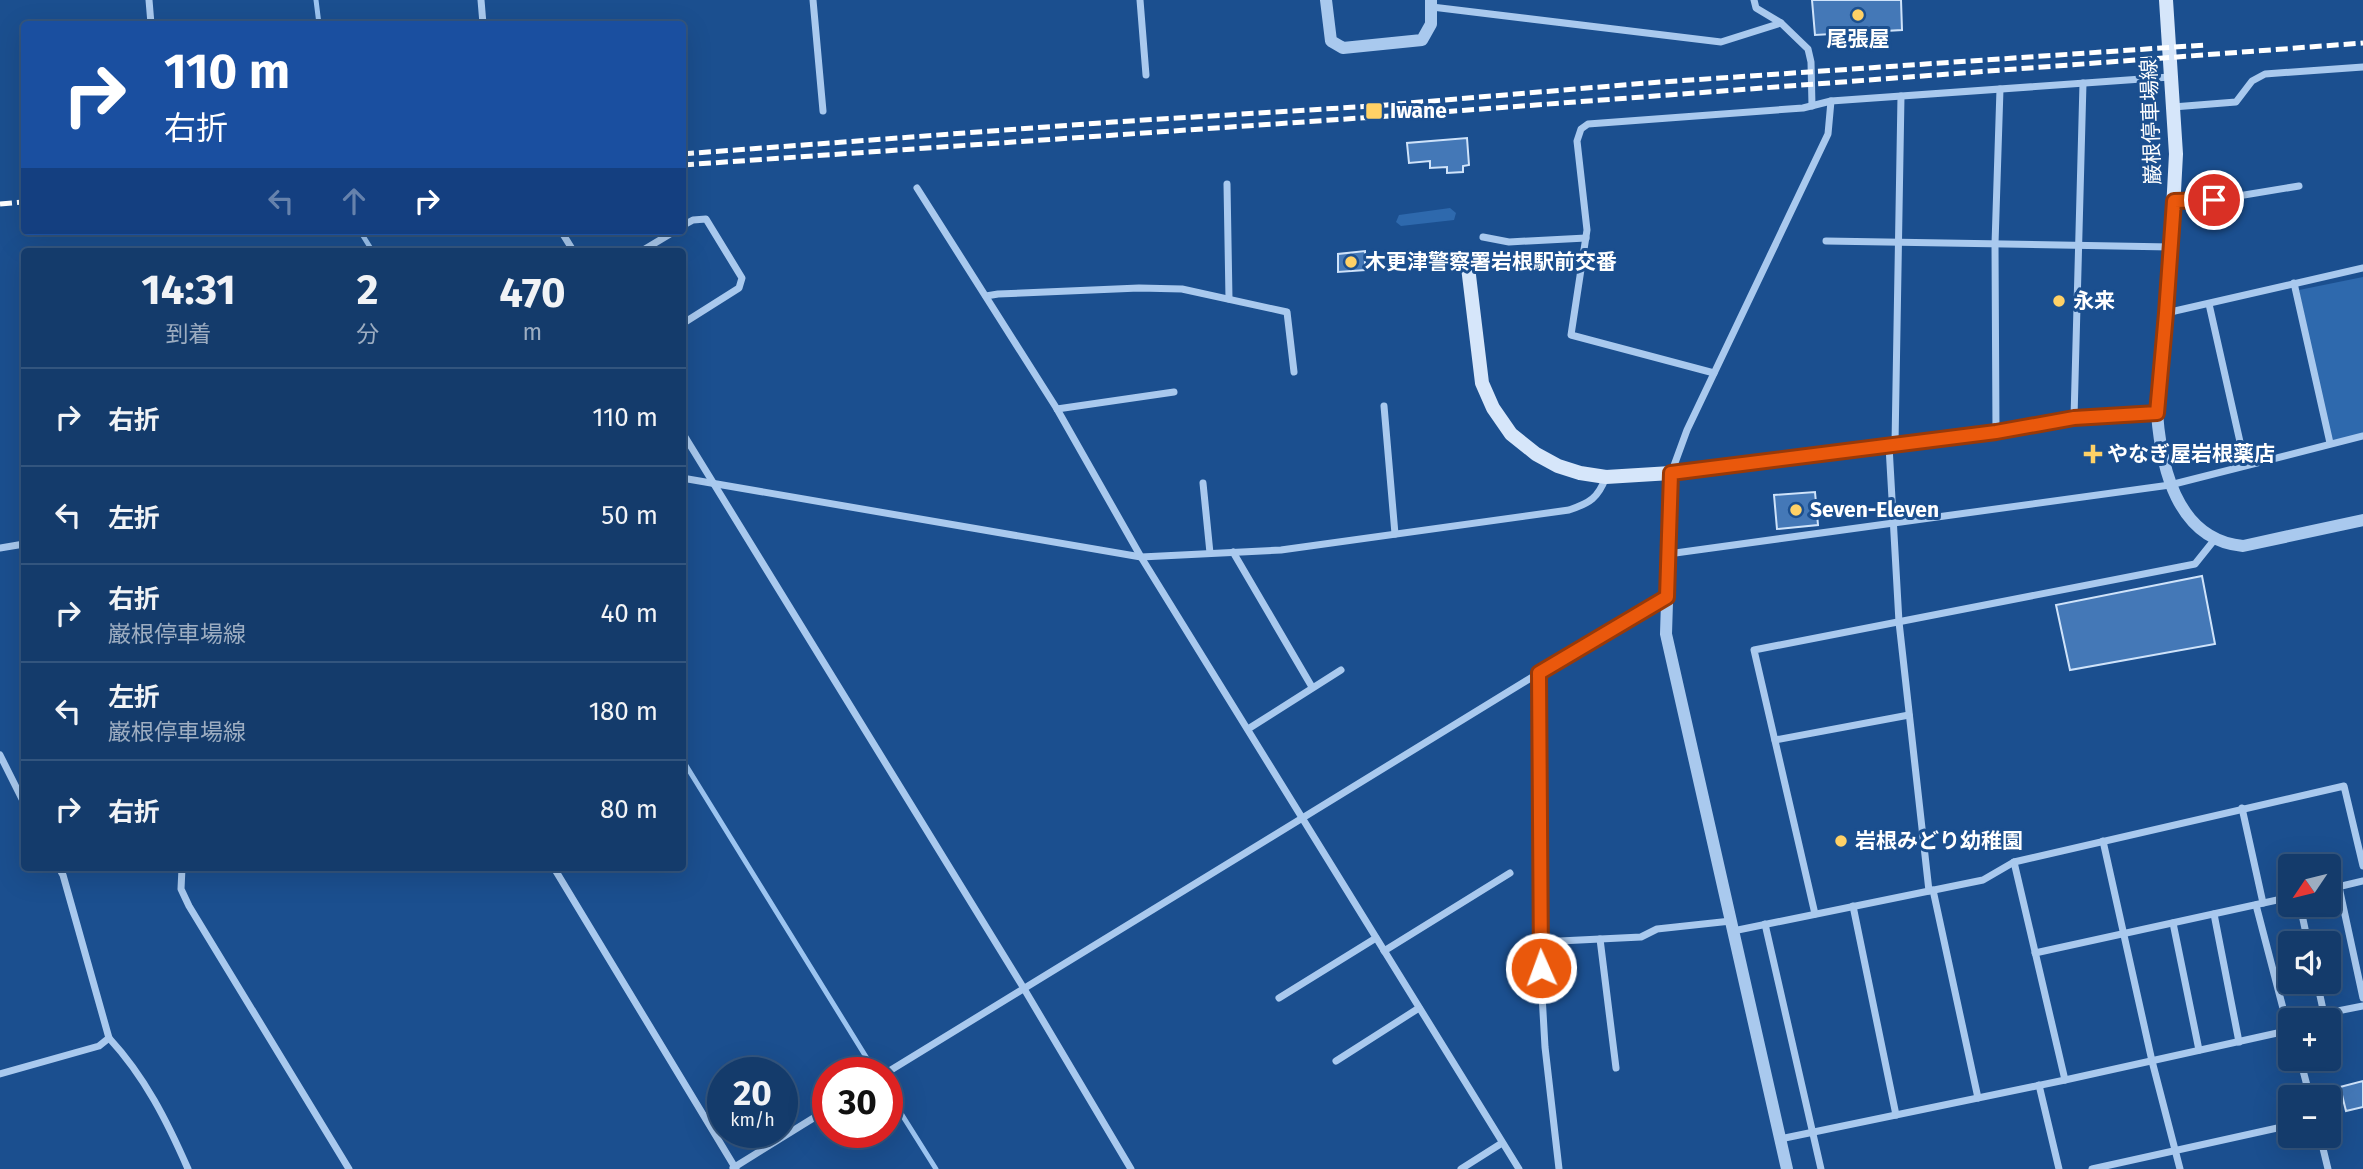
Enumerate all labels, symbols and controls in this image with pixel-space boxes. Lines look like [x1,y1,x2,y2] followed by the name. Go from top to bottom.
[1850,7,1866,23] marker: 尾張屋
[1827,26,1890,52] place label: 尾張屋
[164,42,290,101] text: 110 m
[49,49,140,140] icon: right
[2136,59,2166,185] street label: 巌根停車場線
[1390,98,1447,124] place label: Iwane
[1364,101,1384,121] marker: Iwane
[164,109,228,147] text: 右折
[2184,170,2244,230] pin
[2195,181,2233,219] icon: arrive
[262,182,300,220] icon: left
[335,182,373,220] icon: ahead
[408,182,446,220] icon: right
[1365,249,1617,275] place label: 木更津警察署岩根駅前交番
[1343,254,1359,270] marker: 木更津警察署岩根駅前交番
[141,265,236,315] text: 14:31
[357,265,378,315] text: 2
[499,268,566,318] text: 470
[2073,288,2115,314] place label: 永来
[2051,293,2067,309] marker: 永来
[523,318,542,346] text: m
[166,320,212,348] text: 到着
[356,320,379,348] text: 分
[49,398,87,436] icon: right
[592,402,658,433] text: 110 m
[108,405,160,436] text: 右折
[2107,441,2275,467] place label: やなぎ屋岩根薬店
[2085,446,2101,462] marker: やなぎ屋岩根薬店
[49,496,87,534] icon: left
[1810,497,1939,523] place label: Seven-Eleven
[601,500,658,531] text: 50 m
[1788,502,1804,518] marker: Seven-Eleven
[108,503,160,534] text: 左折
[108,584,160,615] text: 右折
[49,594,87,632] icon: right
[600,598,658,629] text: 40 m
[108,620,246,648] text: 巌根停車場線
[108,682,160,713] text: 左折
[49,692,87,730] icon: left
[589,696,658,727] text: 180 m
[108,718,246,746] text: 巌根停車場線
[49,790,87,828] icon: right
[600,794,658,825] text: 80 m
[108,797,160,828] text: 右折
[1855,828,2023,854] place label: 岩根みどり幼稚園
[1833,833,1849,849] marker: 岩根みどり幼稚園
[2278,854,2342,917] north arrow
[2278,854,2341,1148] map controls
[1504,931,1578,1005] position arrow
[2278,931,2341,994] button: sound
[2278,1008,2341,1071] button: +
[812,1057,903,1148] speed limit sign: 30
[733,1072,772,1114] text: 20
[2278,1085,2341,1148] button: −
[730,1109,775,1131] text: km/h

